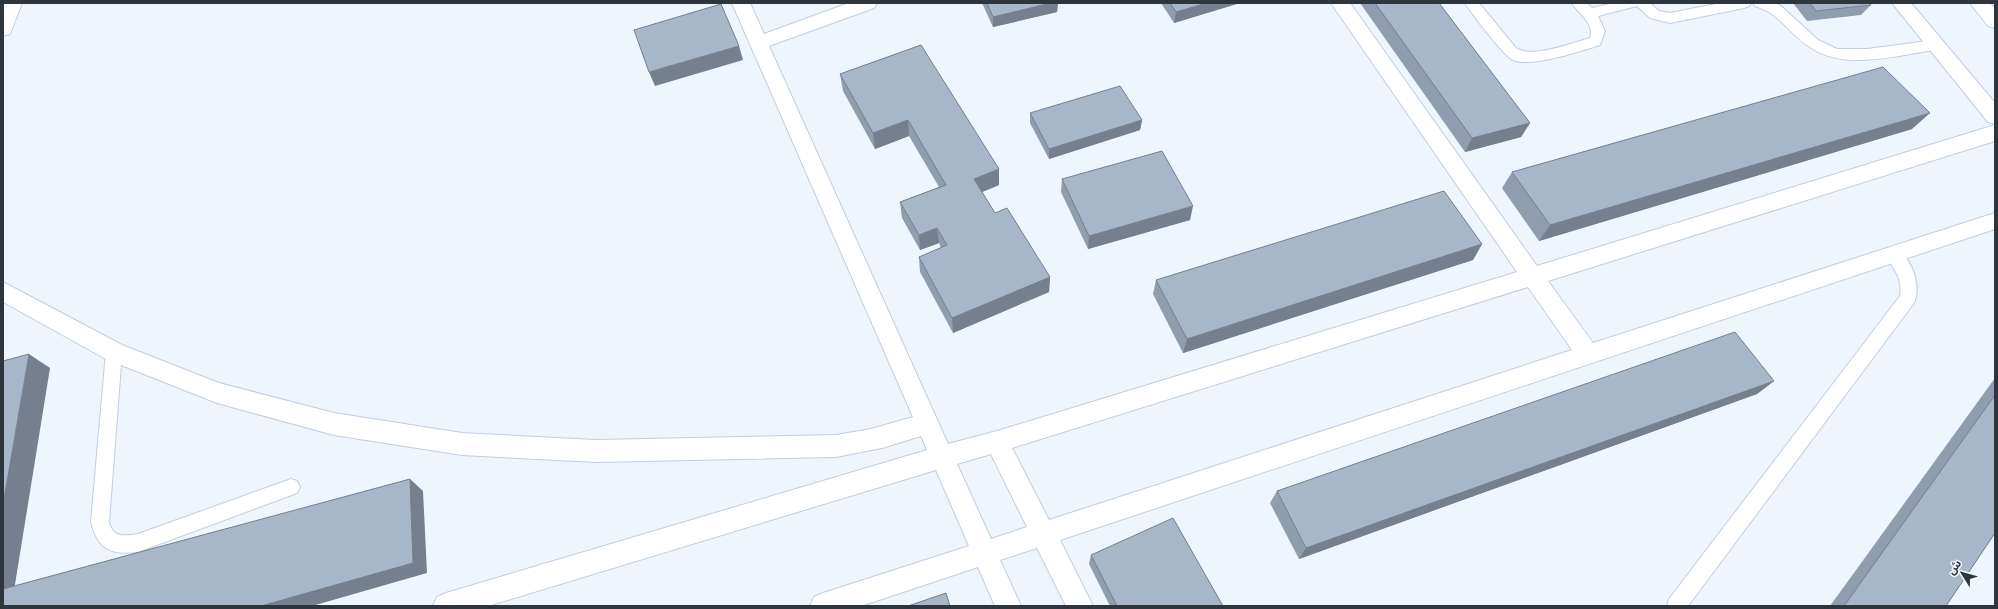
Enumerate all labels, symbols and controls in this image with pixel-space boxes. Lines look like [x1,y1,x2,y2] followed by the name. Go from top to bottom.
[1942,553,1982,593] north arrow
[1943,556,1964,577] text: ش

